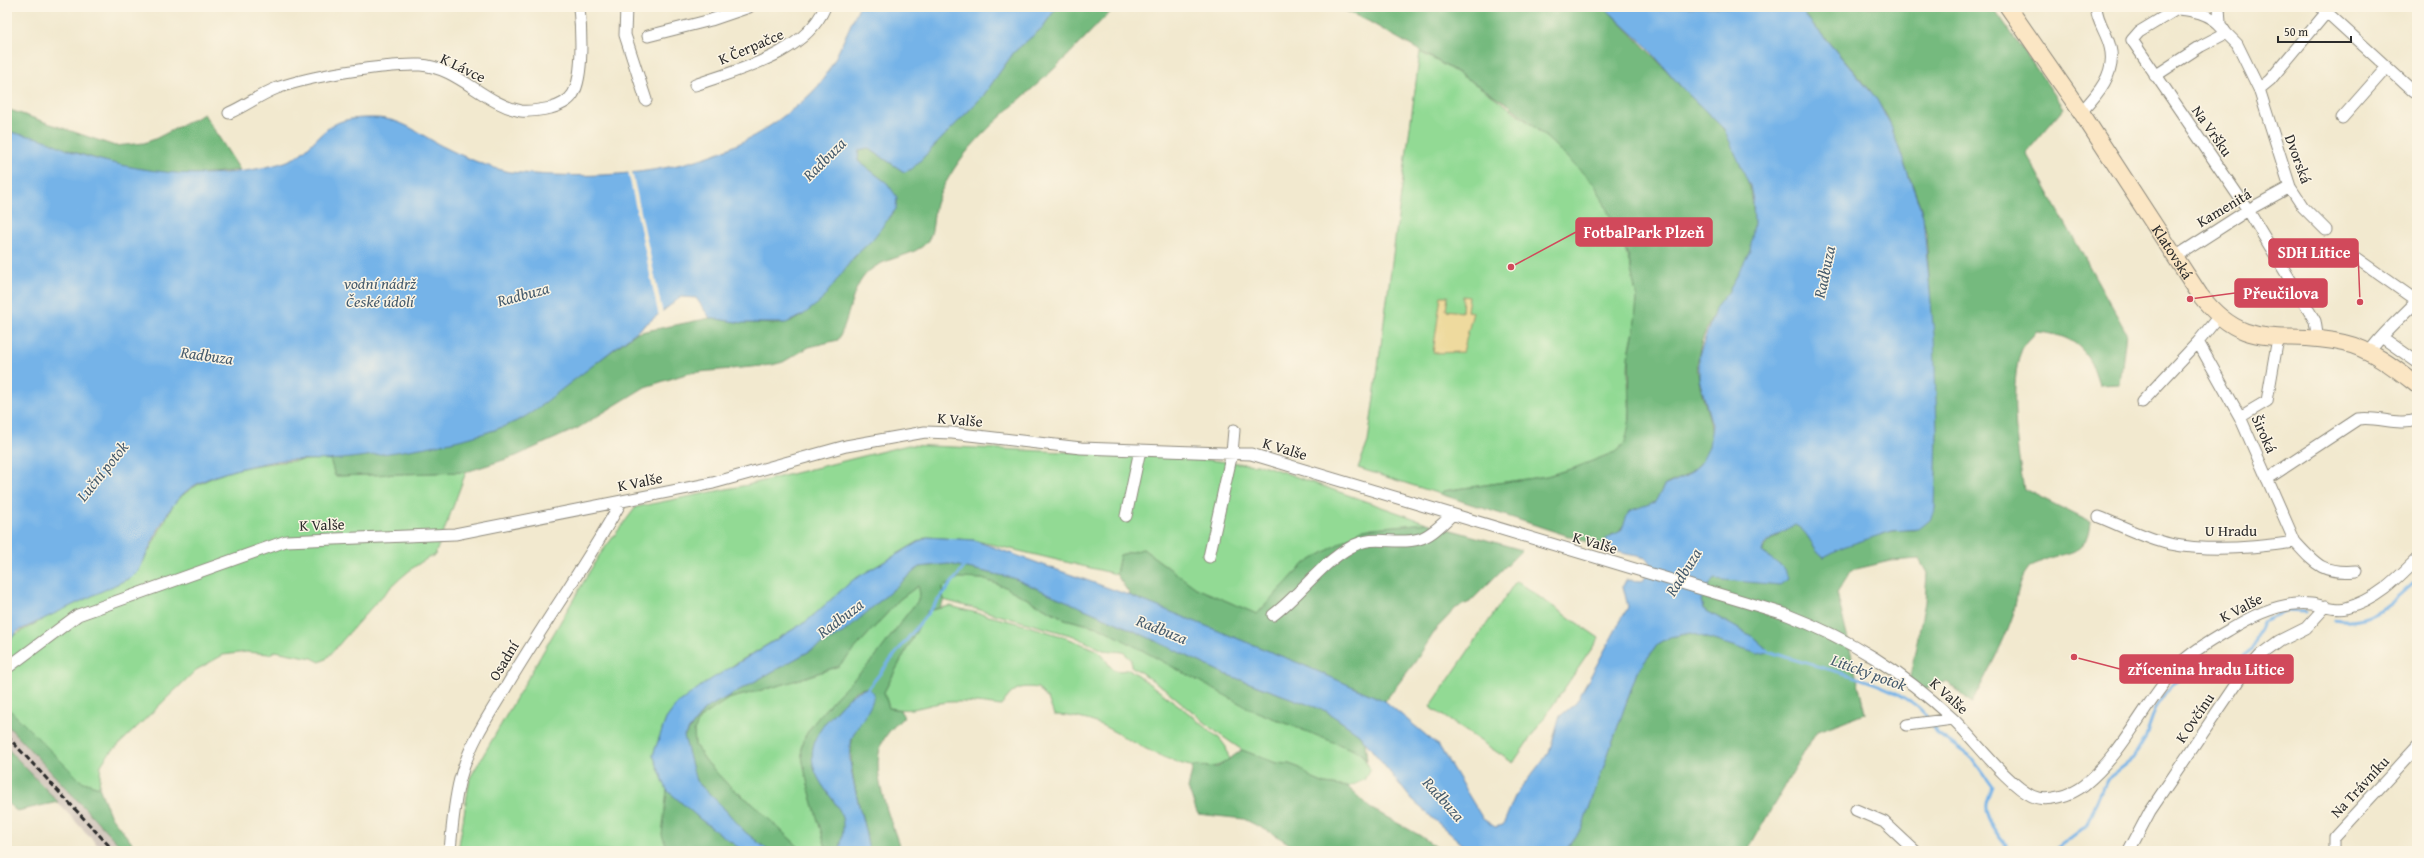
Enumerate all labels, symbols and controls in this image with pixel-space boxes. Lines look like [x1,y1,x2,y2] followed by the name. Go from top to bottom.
[2278,18,2351,44] scale bar
[715,23,787,70] street label: K Čerpačce
[2284,23,2308,40] text: 50 m
[437,48,489,87] street label: K Lávce
[2187,101,2238,161] street label: Na Vršku
[796,131,852,187] water label: Radbuza
[2280,131,2317,186] street label: Dvorská
[2192,183,2255,232] street label: Kamenitá
[1576,218,1712,246] callout: FotbalPark Plzeň
[1584,220,1705,244] text: FotbalPark Plzeň
[2147,221,2198,283] street label: Klatovská
[2269,239,2358,267] callout: SDH Litice
[2278,240,2351,264] text: SDH Litice
[1807,243,1841,301] water label: Radbuza
[344,271,417,313] water label: vodní nádrž České údolí
[493,275,552,313] water label: Radbuza
[2235,279,2327,307] callout: Přeučilova
[2243,281,2319,305] text: Přeučilova
[178,339,235,371] water label: Radbuza
[937,407,984,432] street label: K Valše
[2247,411,2282,456] street label: Široká
[1260,432,1310,465] street label: K Valše
[70,435,134,507] water label: Luční potok
[616,467,664,496] street label: K Valše
[299,513,345,536] street label: K Valše
[2205,520,2258,541] street label: U Hradu
[1570,526,1620,559] street label: K Valše
[1658,543,1708,602] water label: Radbuza
[2216,588,2266,627] street label: K Valše
[811,592,869,644] water label: Radbuza
[1132,608,1192,650] water label: Radbuza
[484,636,524,684] street label: Osadní
[1827,647,1911,697] water label: Litický potok
[2120,655,2293,683] callout: zřícenina hradu Litice
[2127,657,2285,681] text: zřícenina hradu Litice
[1925,673,1973,719] street label: K Valše
[2170,688,2219,747] street label: K Ovčínu
[2325,750,2394,822] street label: Na Trávníku
[1417,771,1471,827] water label: Radbuza

